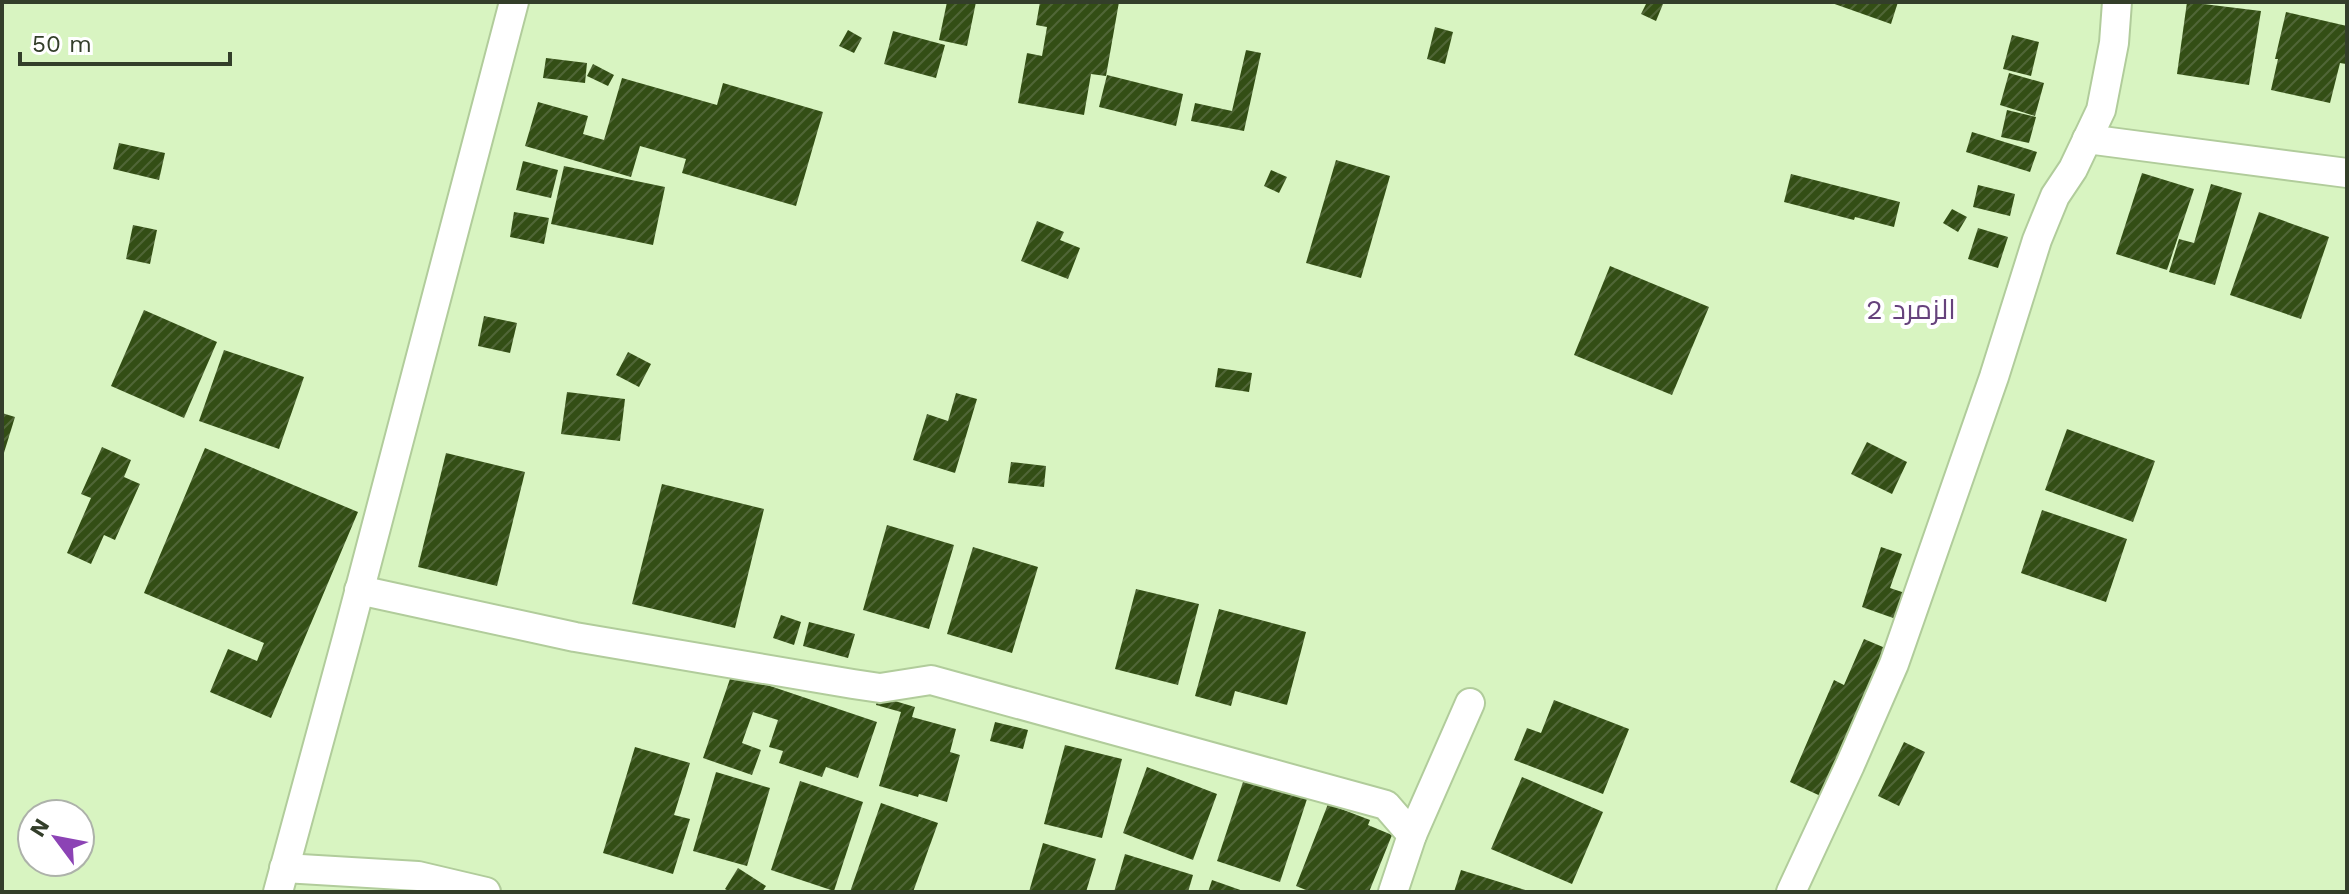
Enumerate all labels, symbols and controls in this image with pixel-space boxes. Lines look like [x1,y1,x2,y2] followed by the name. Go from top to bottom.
[20,16,230,66] scale bar
[32,30,92,58] text: 50 m
[1866,293,1956,326] district label: الزمرد 2
[16,798,96,878] north arrow
[25,814,54,841] text: N

